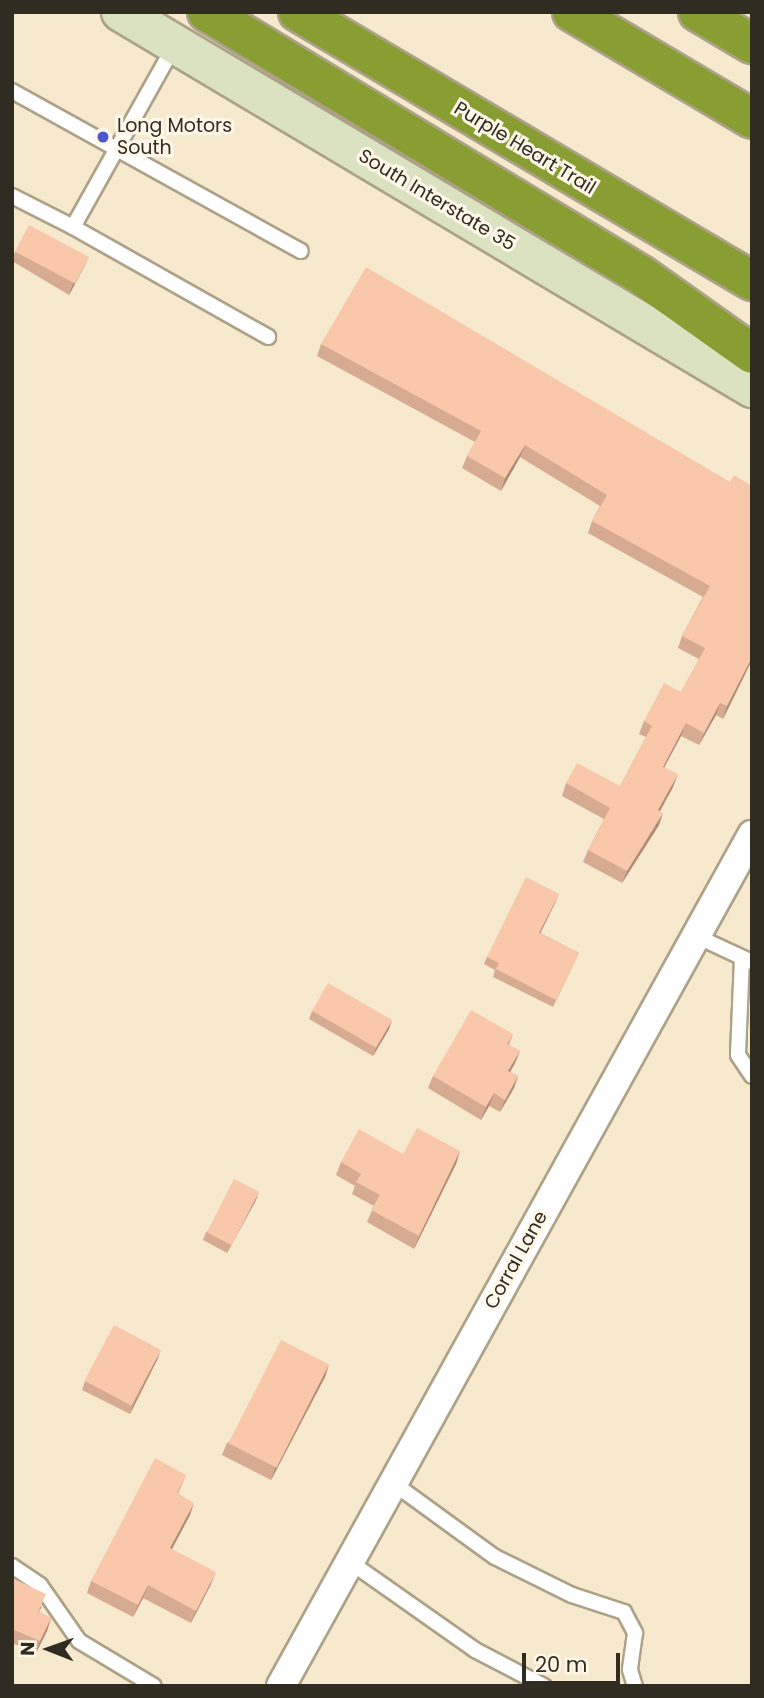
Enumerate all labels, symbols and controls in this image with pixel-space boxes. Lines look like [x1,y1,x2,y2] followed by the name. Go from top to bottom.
[450,97,600,199] street label: Purple Heart Trail
[117,115,232,159] place label: Long Motors South
[95,129,111,145] marker: Long Motors South
[354,144,520,256] street label: South Interstate 35
[480,1207,552,1313] street label: Corral Lane
[14,1614,84,1684] north arrow
[526,1638,624,1682] scale bar
[14,1641,41,1656] text: N
[535,1650,588,1679] text: 20 m

